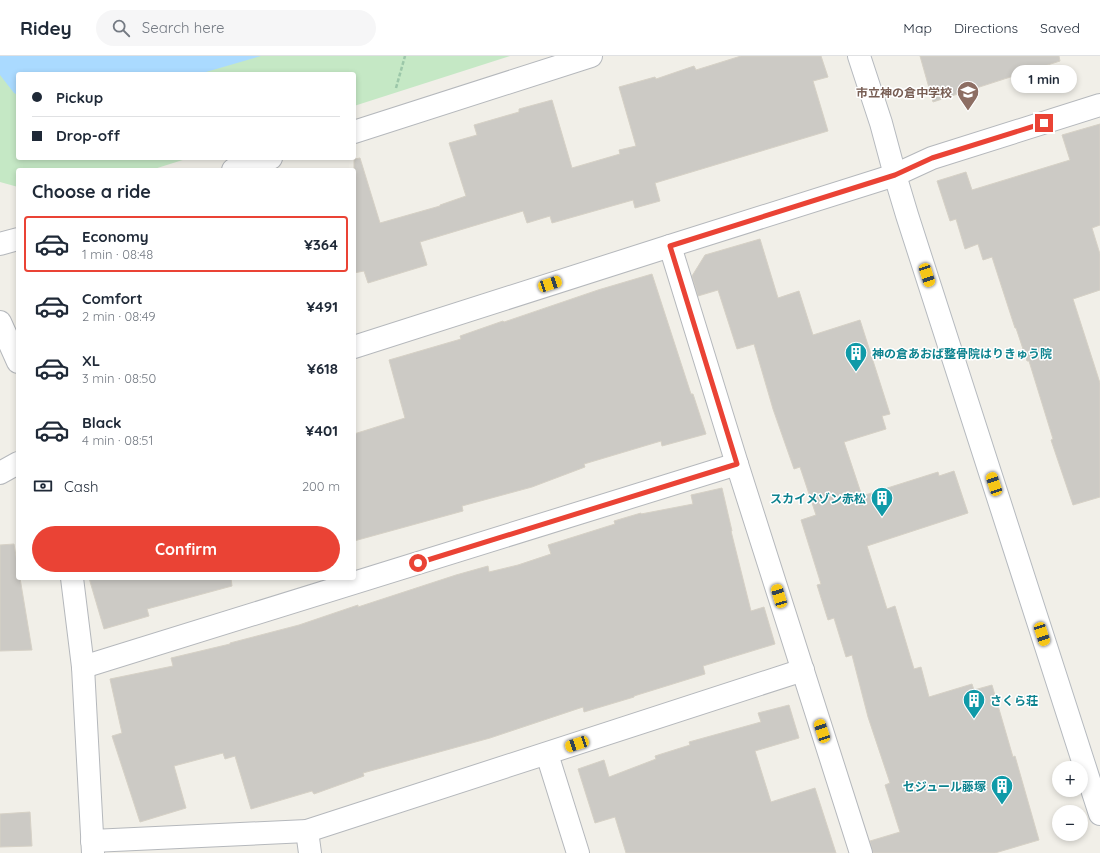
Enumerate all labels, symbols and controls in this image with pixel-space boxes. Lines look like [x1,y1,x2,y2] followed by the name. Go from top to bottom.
[96,10,376,46] search box
[20,16,72,40] text: Ridey
[110,17,132,39] icon: search
[142,18,225,37] text: Search here
[903,19,932,37] text: Map
[954,19,1018,37] text: Directions
[1040,19,1080,37] text: Saved
[1011,65,1077,93] callout: 1 min
[1028,71,1060,87] text: 1 min
[955,79,981,112] school or university icon: 市立神の倉中学校
[856,85,952,100] place label: 市立神の倉中学校
[56,88,103,107] text: Pickup
[1035,114,1053,132] route end
[56,126,120,145] text: Drop-off
[32,180,151,203] text: Choose a ride
[34,226,70,262] icon: car
[82,227,149,246] text: Economy
[304,235,338,254] text: ¥364
[82,246,153,262] text: 1 min · 08:48
[918,262,936,288] car
[537,275,563,293] car
[34,288,70,324] icon: car
[82,289,143,308] text: Comfort
[306,297,338,316] text: ¥491
[82,308,156,324] text: 2 min · 08:49
[843,340,869,373] building icon: 神の倉あおば整骨院はりきゅう院
[872,346,1052,361] place label: 神の倉あおば整骨院はりきゅう院
[34,350,70,386] icon: car
[82,351,100,370] text: XL
[307,359,338,378] text: ¥618
[82,370,156,386] text: 3 min · 08:50
[34,412,70,448] icon: car
[82,413,122,432] text: Black
[305,421,338,440] text: ¥401
[82,432,153,448] text: 4 min · 08:51
[985,471,1003,497] car
[32,475,54,497] icon: cash
[64,477,98,496] text: Cash
[302,478,340,494] text: 200 m
[869,485,895,518] building icon: スカイメゾン赤松
[770,491,866,506] place label: スカイメゾン赤松
[32,526,340,572] button: Confirm
[409,554,427,572] route start
[770,583,788,609] car
[1033,621,1051,647] car
[961,687,987,720] building icon: さくら荘
[990,693,1038,708] place label: さくら荘
[813,718,831,744] car
[564,735,590,753] car
[1052,761,1088,841] map controls
[1052,761,1088,797] button: +
[989,773,1015,806] building icon: セジュール藤塚
[903,779,986,794] place label: セジュール藤塚
[1052,805,1088,841] button: −

